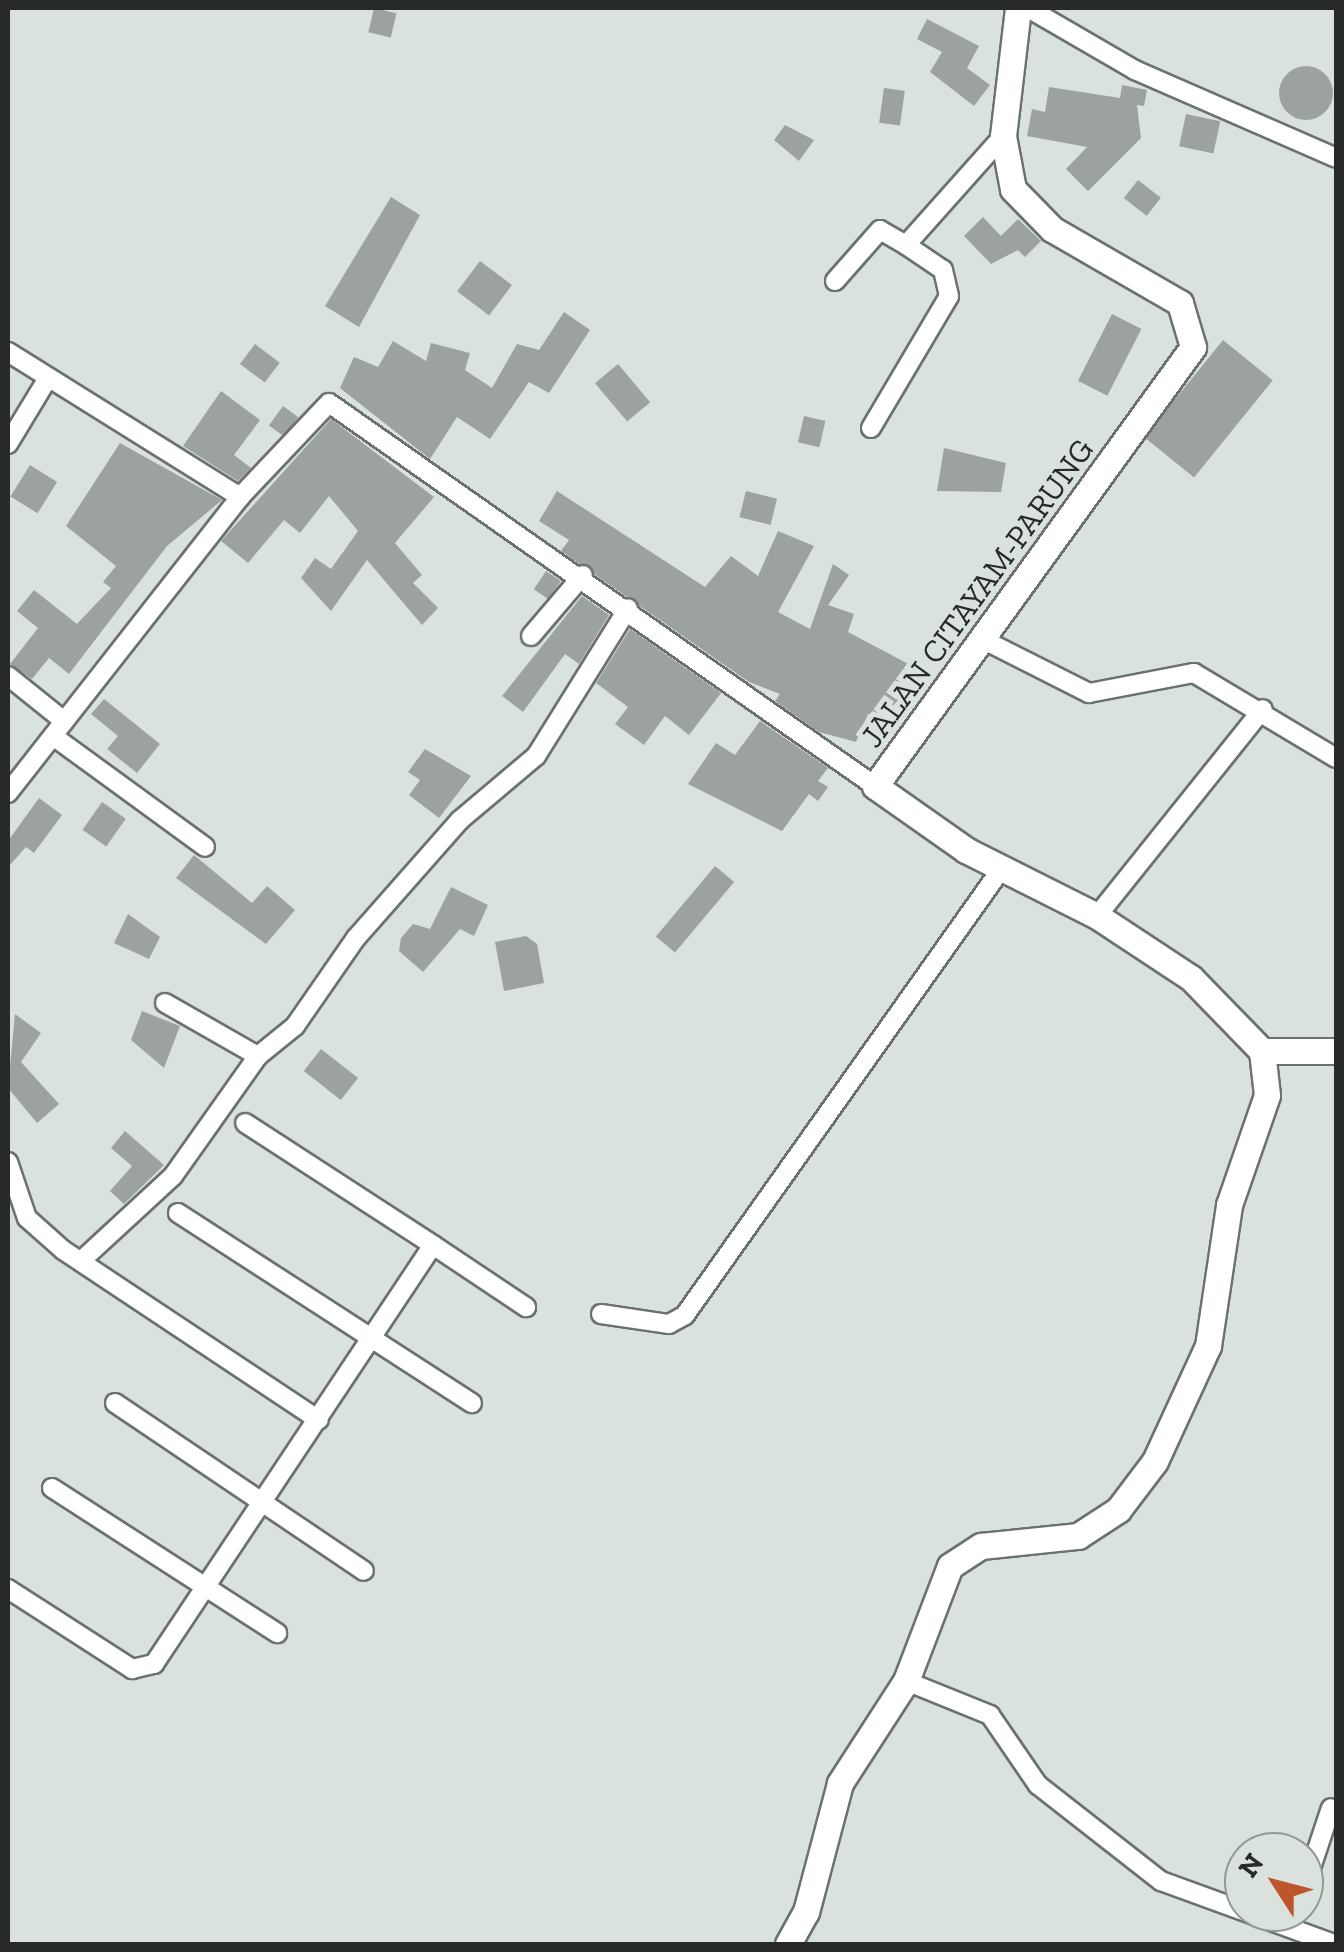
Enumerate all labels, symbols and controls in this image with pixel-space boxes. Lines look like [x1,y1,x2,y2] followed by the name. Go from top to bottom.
[852,431,1102,755] street label: JALAN CITAYAM-PARUNG
[1224,1832,1324,1932] north arrow
[1231,1847,1271,1884] text: N

